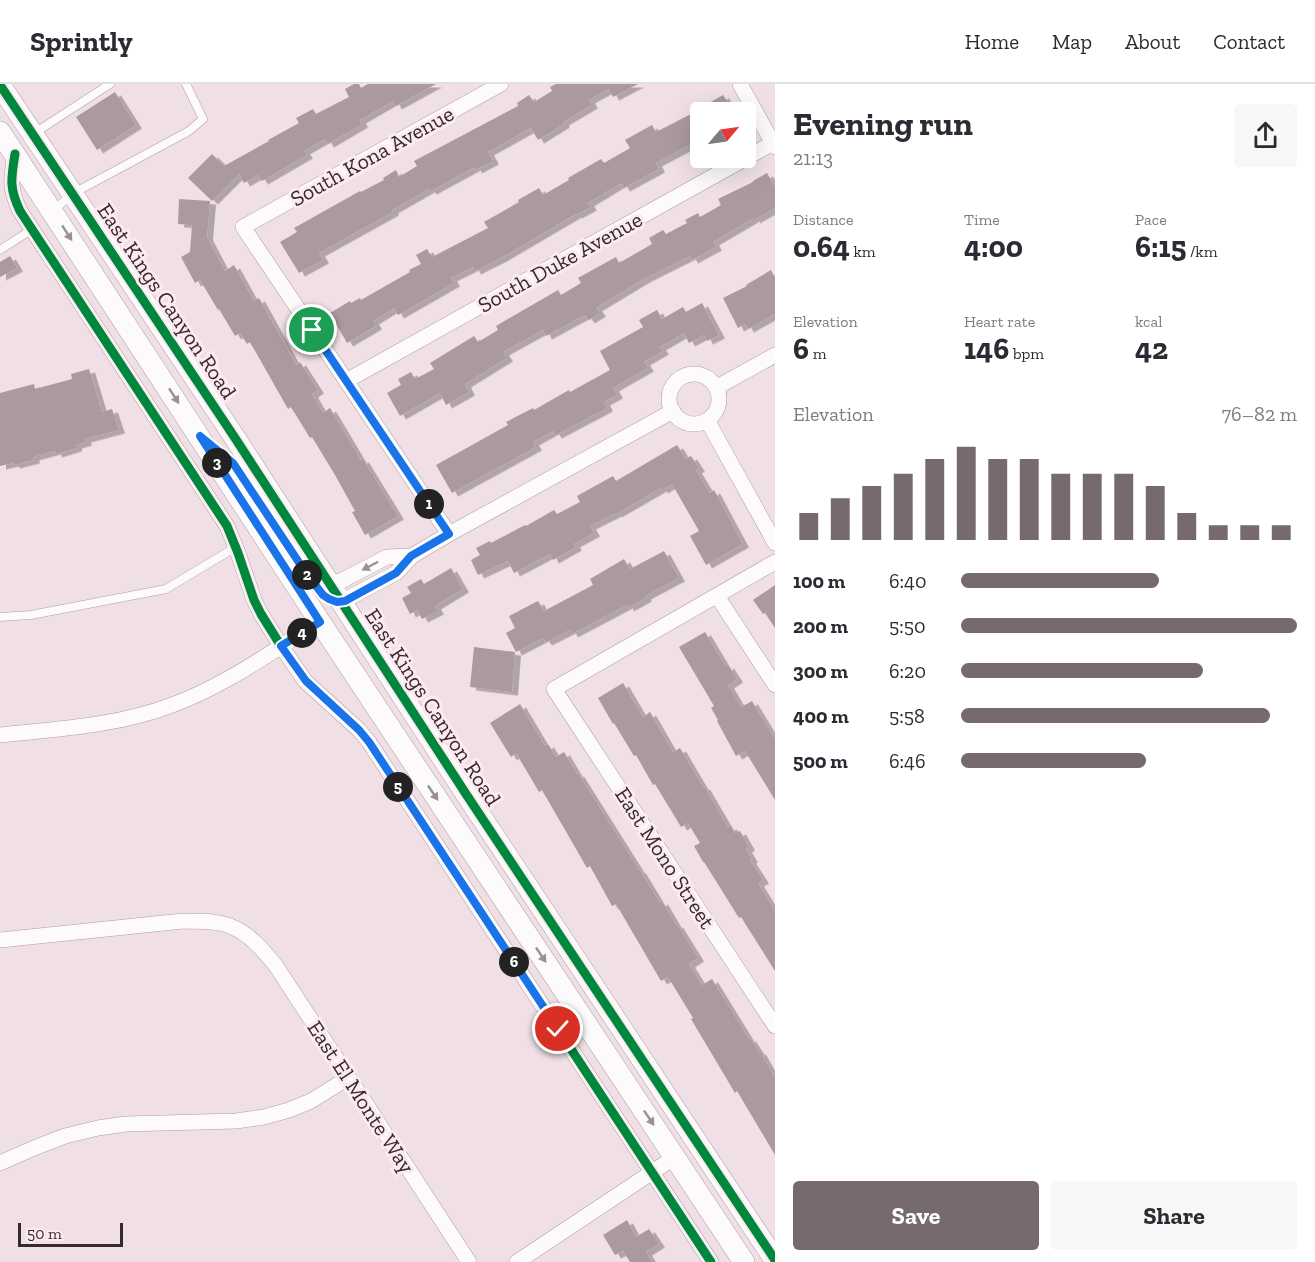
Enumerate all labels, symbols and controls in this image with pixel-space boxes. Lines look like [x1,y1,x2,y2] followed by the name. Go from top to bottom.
[30,25,132,58] text: Sprintly
[965,29,1019,54] text: Home
[1052,29,1092,54] text: Map
[1125,29,1180,54] text: About
[1213,29,1285,54] text: Contact
[285,100,459,212] street label: South Kona Avenue
[690,102,756,168] north arrow
[690,102,756,168] map controls
[793,104,973,143] text: Evening run
[1234,104,1297,167] button: share
[793,146,833,170] text: 21:13
[91,198,243,404] street label: East Kings Canyon Road
[473,206,647,318] street label: South Duke Avenue
[793,210,854,229] text: Distance
[964,210,1000,229] text: Time
[1135,210,1167,229] text: Pace
[61,225,72,241] one-way arrow
[793,229,850,265] text: 0.64
[964,229,1023,265] text: 4:00
[1135,229,1186,265] text: 6:15
[850,242,876,261] text: km
[1186,242,1218,261] text: /km
[286,304,337,355] pin
[793,312,858,331] text: Elevation
[964,312,1035,331] text: Heart rate
[1135,312,1162,331] text: kcal
[295,313,328,346] icon: arrive
[793,331,809,367] text: 6
[964,331,1009,367] text: 146
[1135,331,1168,367] text: 42
[809,344,827,363] text: m
[1009,344,1044,363] text: bpm
[168,388,179,405] one-way arrow
[793,402,874,426] text: Elevation
[1222,402,1297,426] text: 76–82 m
[202,448,232,478] pin: 3
[213,453,221,472] text: 3
[414,489,444,519] pin: 1
[426,494,432,513] text: 1
[292,560,322,590] pin: 2
[361,561,378,571] one-way arrow
[303,565,311,584] text: 2
[793,569,845,593] text: 100 m
[889,569,926,593] text: 6:40
[359,603,507,811] street label: East Kings Canyon Road
[793,614,848,638] text: 200 m
[889,614,925,638] text: 5:50
[287,618,317,648] pin: 4
[297,623,307,642] text: 4
[793,659,848,683] text: 300 m
[889,659,926,683] text: 6:20
[793,704,849,728] text: 400 m
[889,704,925,728] text: 5:58
[793,749,848,773] text: 500 m
[889,749,926,773] text: 6:46
[383,772,413,802] pin: 5
[394,777,402,796] text: 5
[609,782,721,935] street label: East Mono Street
[428,785,439,801] one-way arrow
[499,947,529,977] pin: 6
[535,947,547,963] one-way arrow
[510,952,518,971] text: 6
[532,1003,583,1054] pin
[541,1012,574,1045] icon: check
[302,1016,421,1179] street label: East El Monte Way
[643,1110,654,1126] one-way arrow
[793,1181,1039,1250] button: Save
[1051,1181,1297,1250] button: Share
[18,1220,123,1248] scale bar
[27,1224,62,1243] text: 50 m

